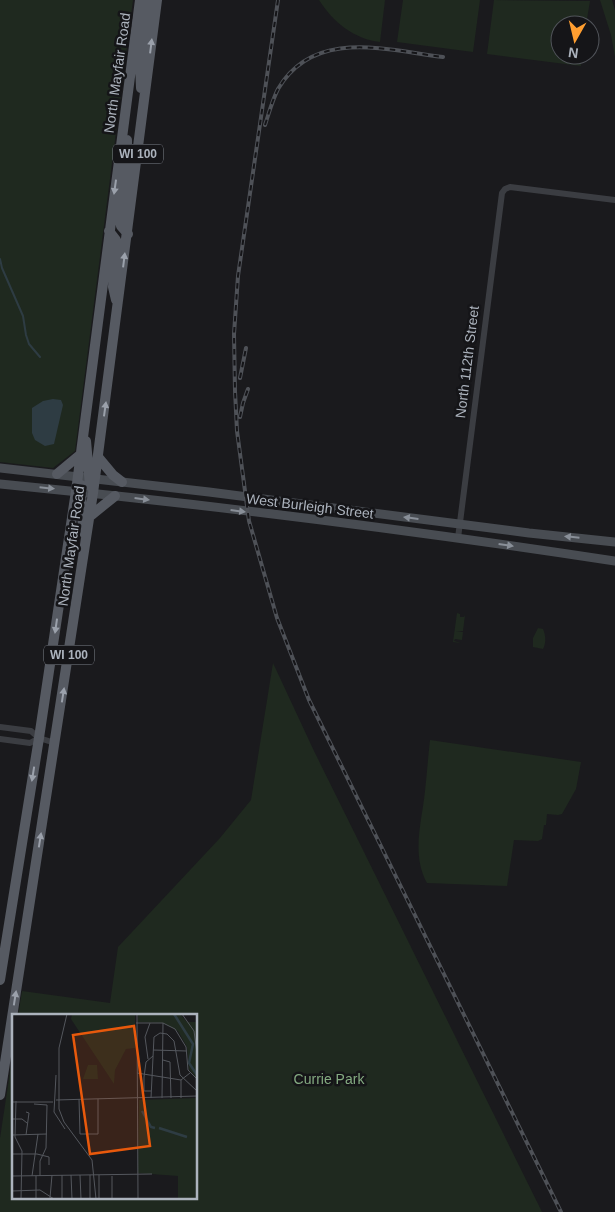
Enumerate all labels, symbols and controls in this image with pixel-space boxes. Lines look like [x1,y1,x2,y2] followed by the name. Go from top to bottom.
[101,12,133,134] street label: North Mayfair Road
[550,15,600,65] north arrow
[147,38,155,54] one-way arrow
[567,44,579,62] text: N
[113,144,163,164] road number: WI 100
[111,179,119,195] one-way arrow
[120,251,128,267] one-way arrow
[452,305,482,419] street label: North 112th Street
[101,401,109,417] one-way arrow
[39,485,55,493] one-way arrow
[55,485,87,607] street label: North Mayfair Road
[245,490,375,522] street label: West Burleigh Street
[134,495,150,503] one-way arrow
[231,507,247,515] one-way arrow
[403,514,419,522] one-way arrow
[564,533,580,541] one-way arrow
[498,541,514,549] one-way arrow
[51,618,59,634] one-way arrow
[44,646,94,664] road number: WI 100
[59,686,67,702] one-way arrow
[29,766,37,782] one-way arrow
[37,832,45,848] one-way arrow
[12,989,20,1005] one-way arrow
[12,1014,198,1200] inset map
[294,1071,365,1087] park label: Currie Park

